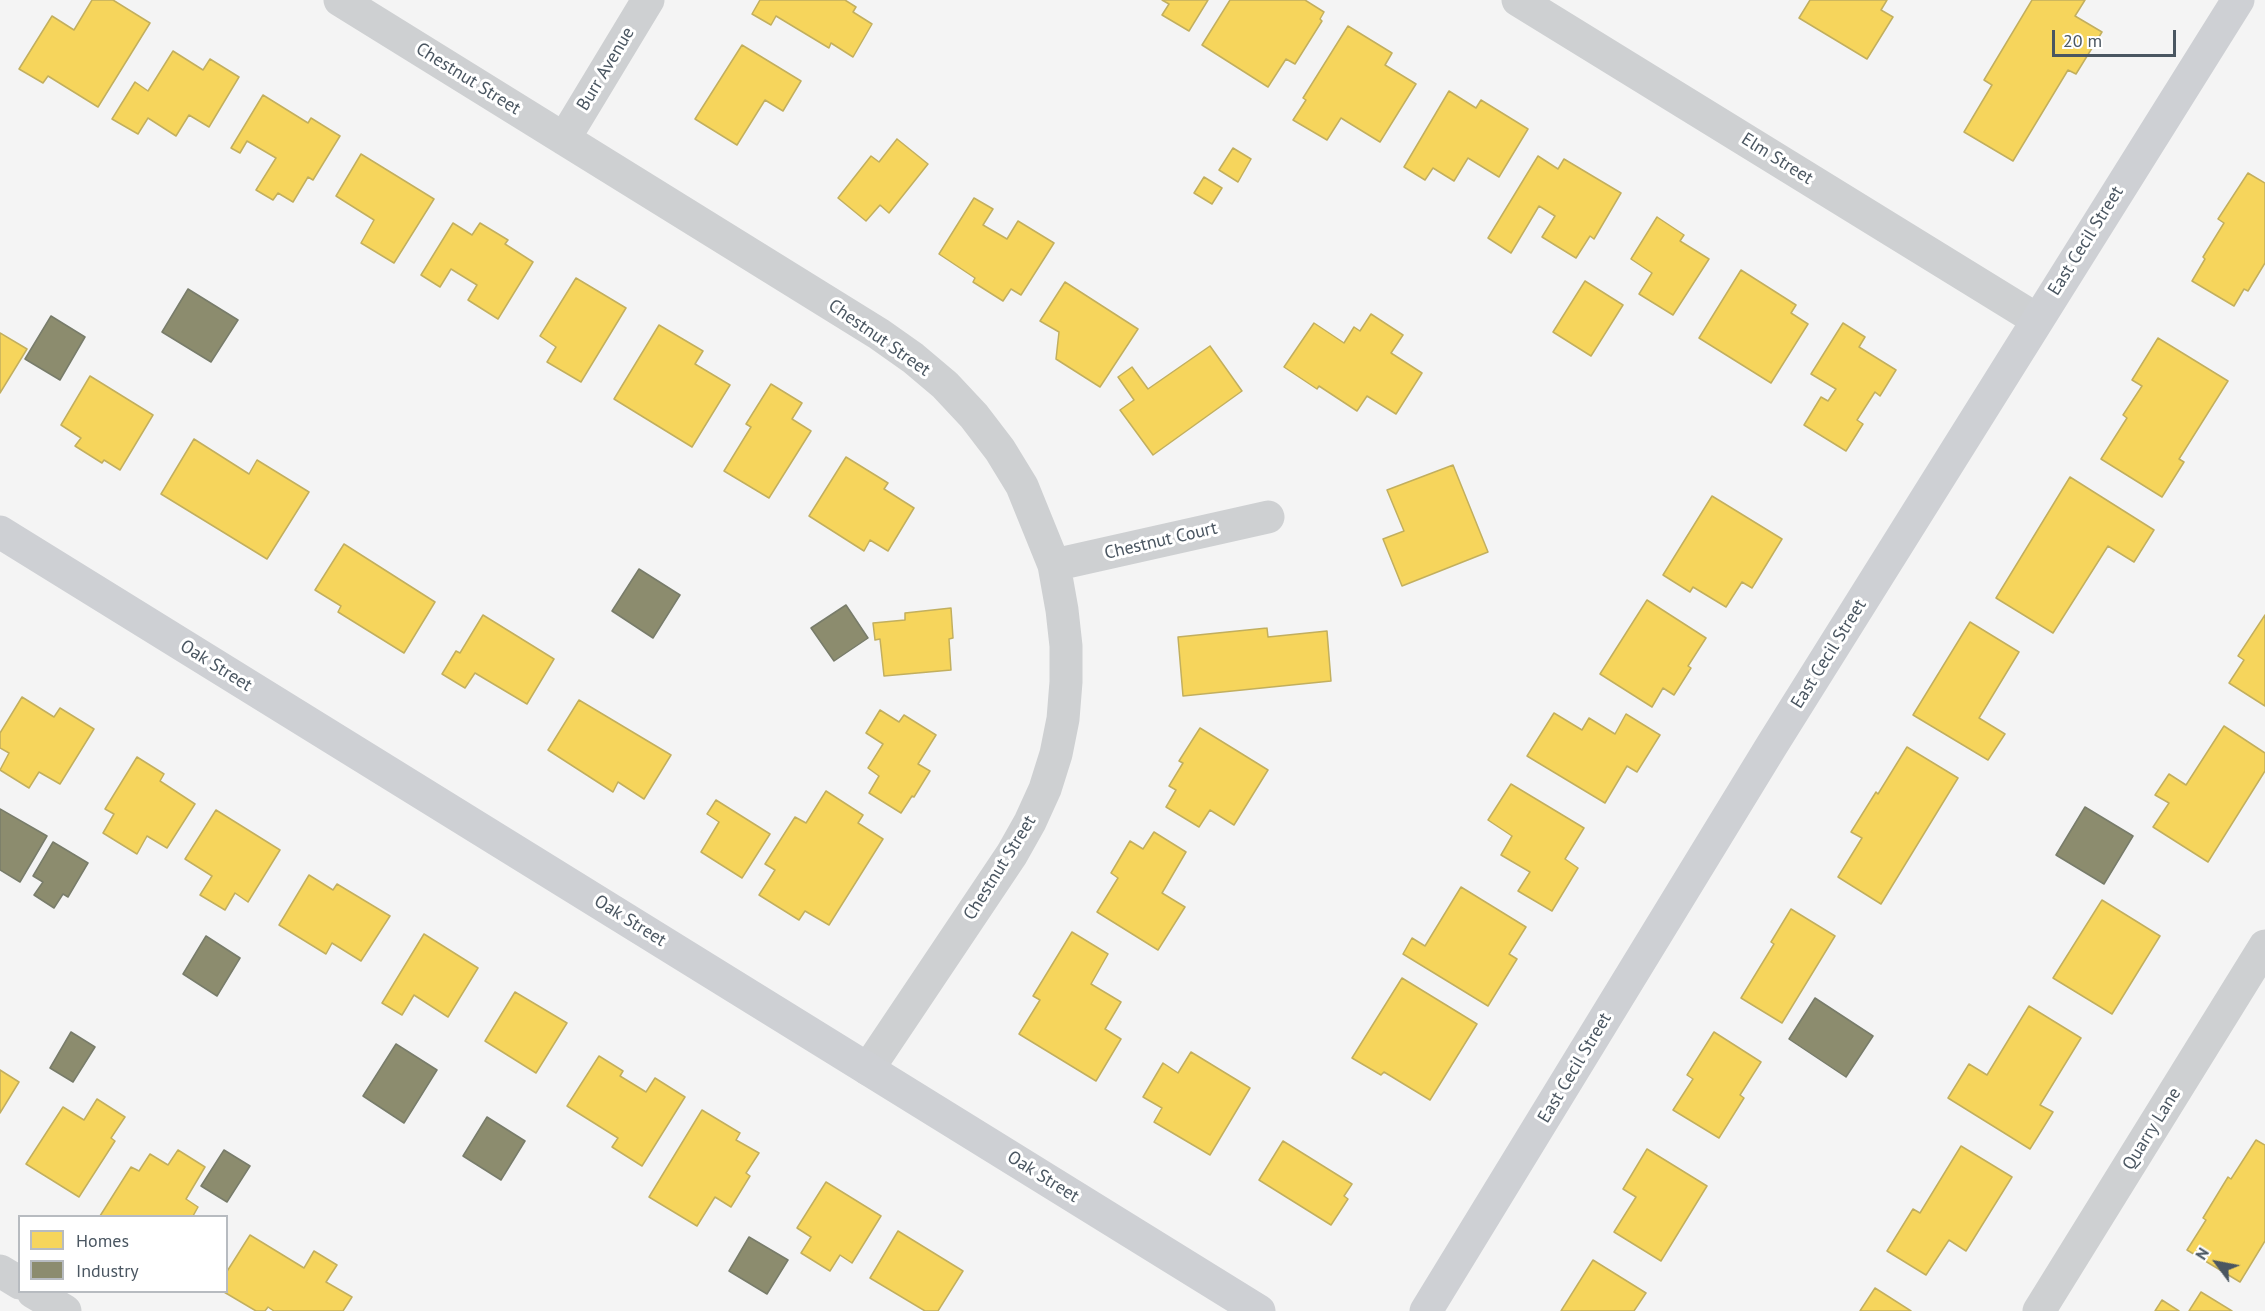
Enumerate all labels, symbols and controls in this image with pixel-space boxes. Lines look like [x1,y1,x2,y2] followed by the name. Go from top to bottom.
[2055,18,2180,56] scale bar
[573,23,639,115] street label: Burr Avenue
[2063,29,2102,52] text: 20 m
[412,38,524,120] street label: Chestnut Street
[1737,129,1817,189] street label: Elm Street
[2044,182,2128,300] street label: East Cecil Street
[824,295,934,381] street label: Chestnut Street
[1102,518,1220,564] street label: Chestnut Court
[1787,595,1871,713] street label: East Cecil Street
[176,635,256,697] street label: Oak Street
[959,812,1041,924] street label: Chestnut Street
[590,890,670,952] street label: Oak Street
[1534,1009,1616,1127] street label: East Cecil Street
[2118,1084,2186,1174] street label: Quarry Lane
[1003,1146,1083,1208] street label: Oak Street
[18,1215,228,1293] legend
[76,1229,129,1252] text: Homes
[2187,1233,2247,1293] north arrow
[2190,1244,2213,1263] text: N
[76,1259,139,1282] text: Industry

